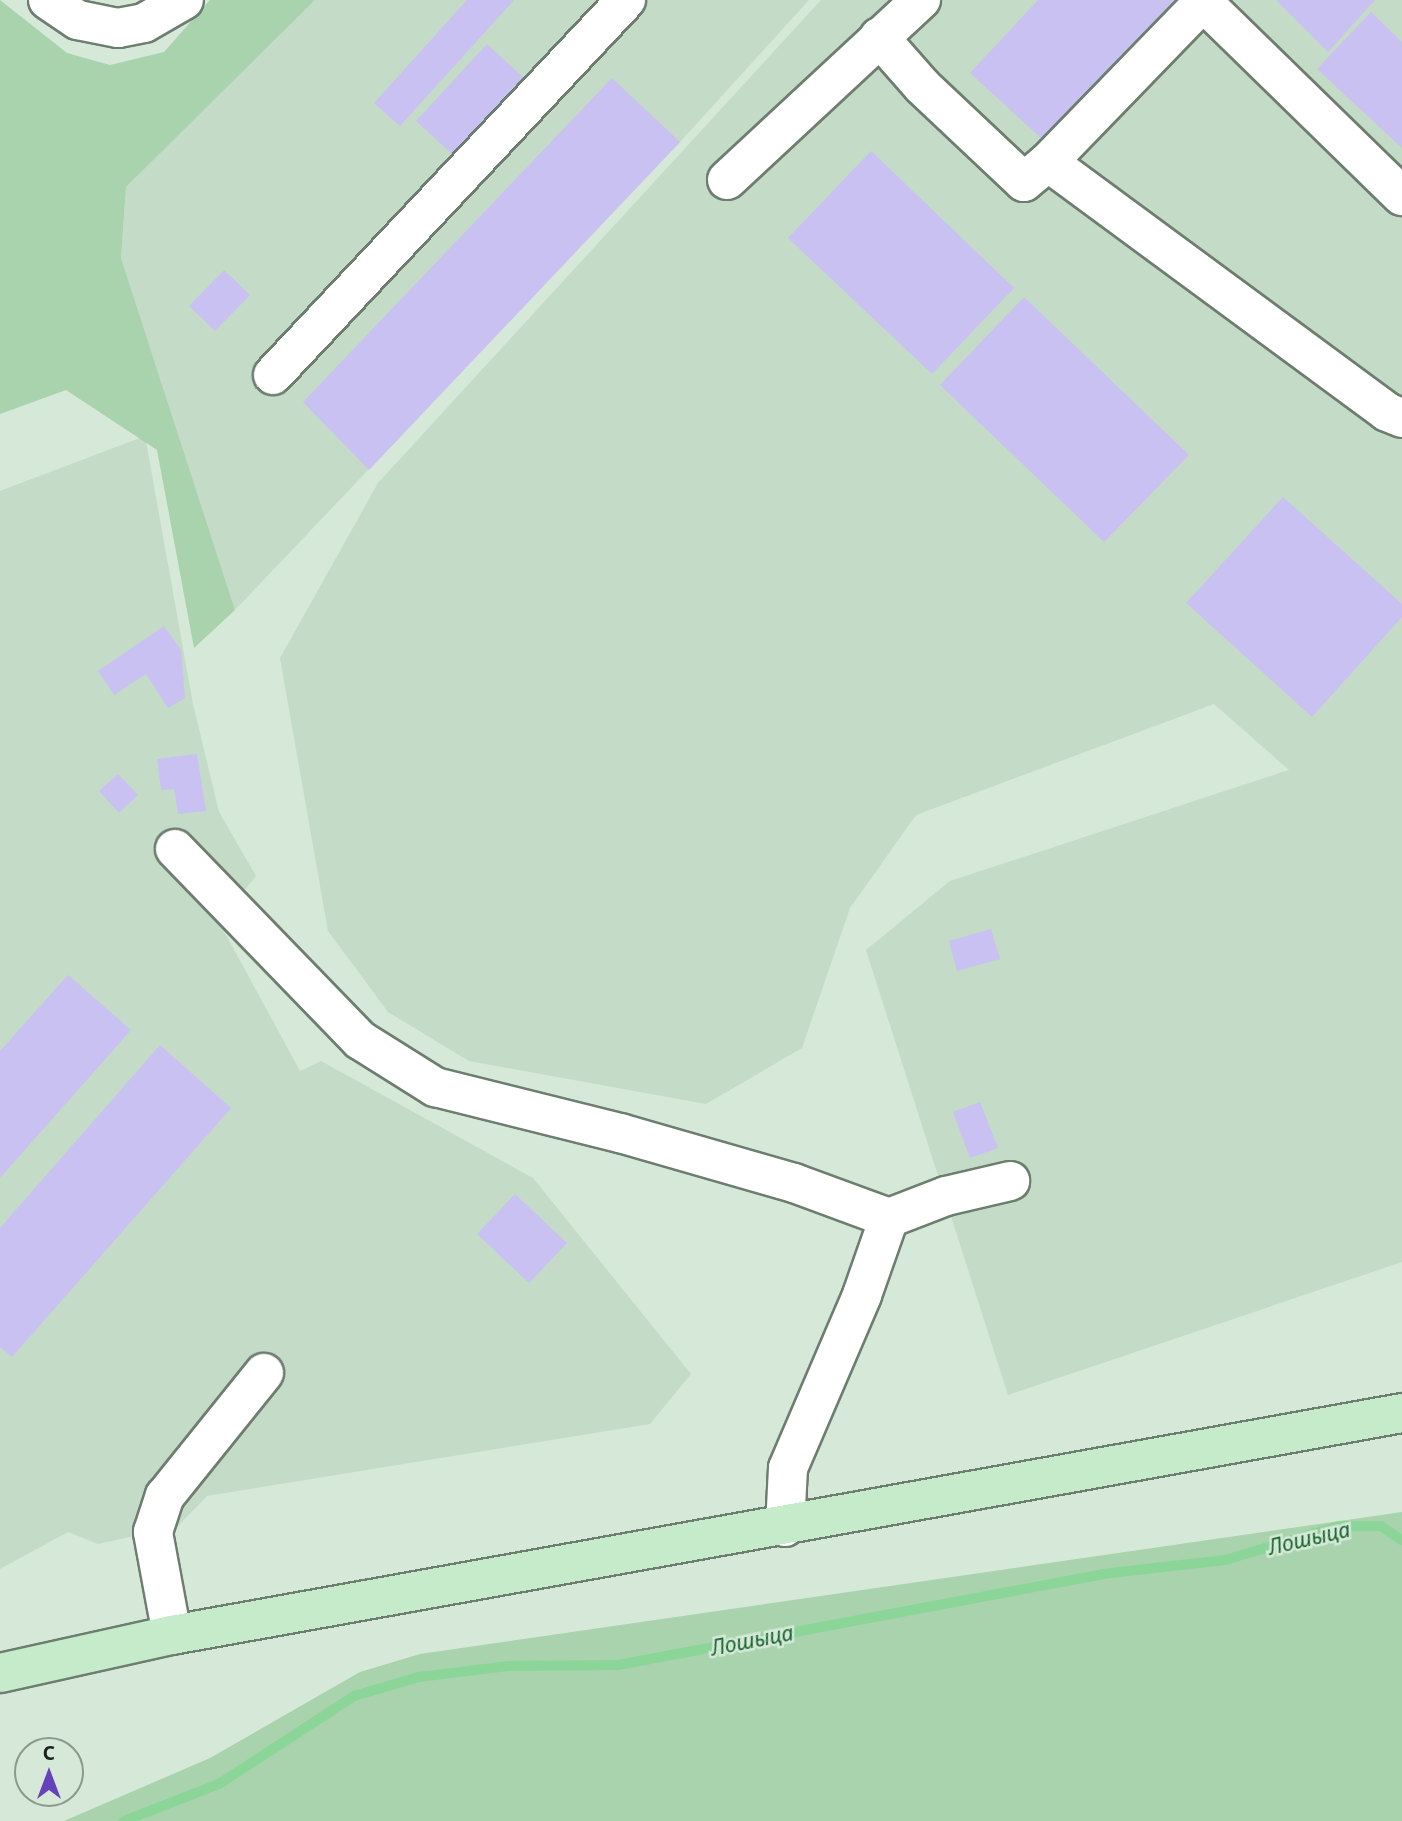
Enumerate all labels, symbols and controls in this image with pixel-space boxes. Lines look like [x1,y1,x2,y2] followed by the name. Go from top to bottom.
[1265,1516,1353,1560] water label: Лошыца
[708,1620,796,1660] water label: Лошыца
[14,1737,84,1807] north arrow
[43,1740,55,1766] text: С

